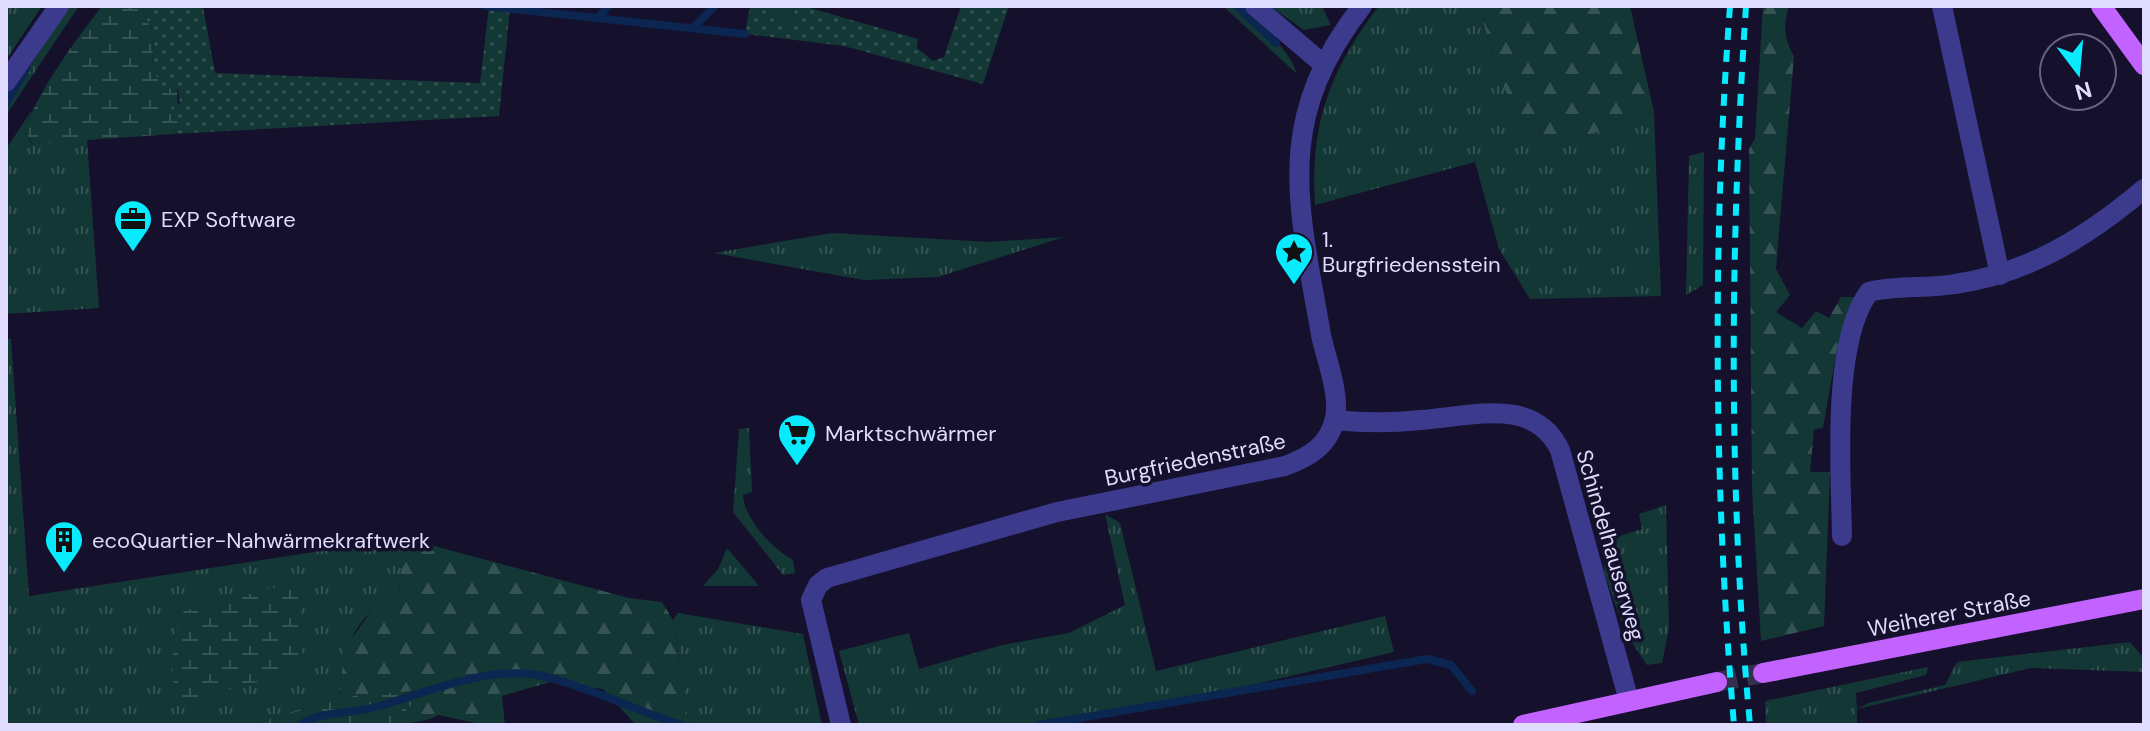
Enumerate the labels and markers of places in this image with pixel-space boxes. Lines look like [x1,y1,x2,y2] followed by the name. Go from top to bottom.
[112,198,154,253] office icon: EXP Software
[161,205,296,234] place label: EXP Software
[1322,225,1501,279] place label: 1. Burgfriedensstein
[1273,231,1315,286] place icon: 1. Burgfriedensstein
[776,412,818,467] supermarket icon: Marktschwärmer
[825,419,996,448] place label: Marktschwärmer
[43,519,85,574] building icon: ecoQuartier-Nahwärmekraftwerk
[92,526,430,555] place label: ecoQuartier-Nahwärmekraftwerk

